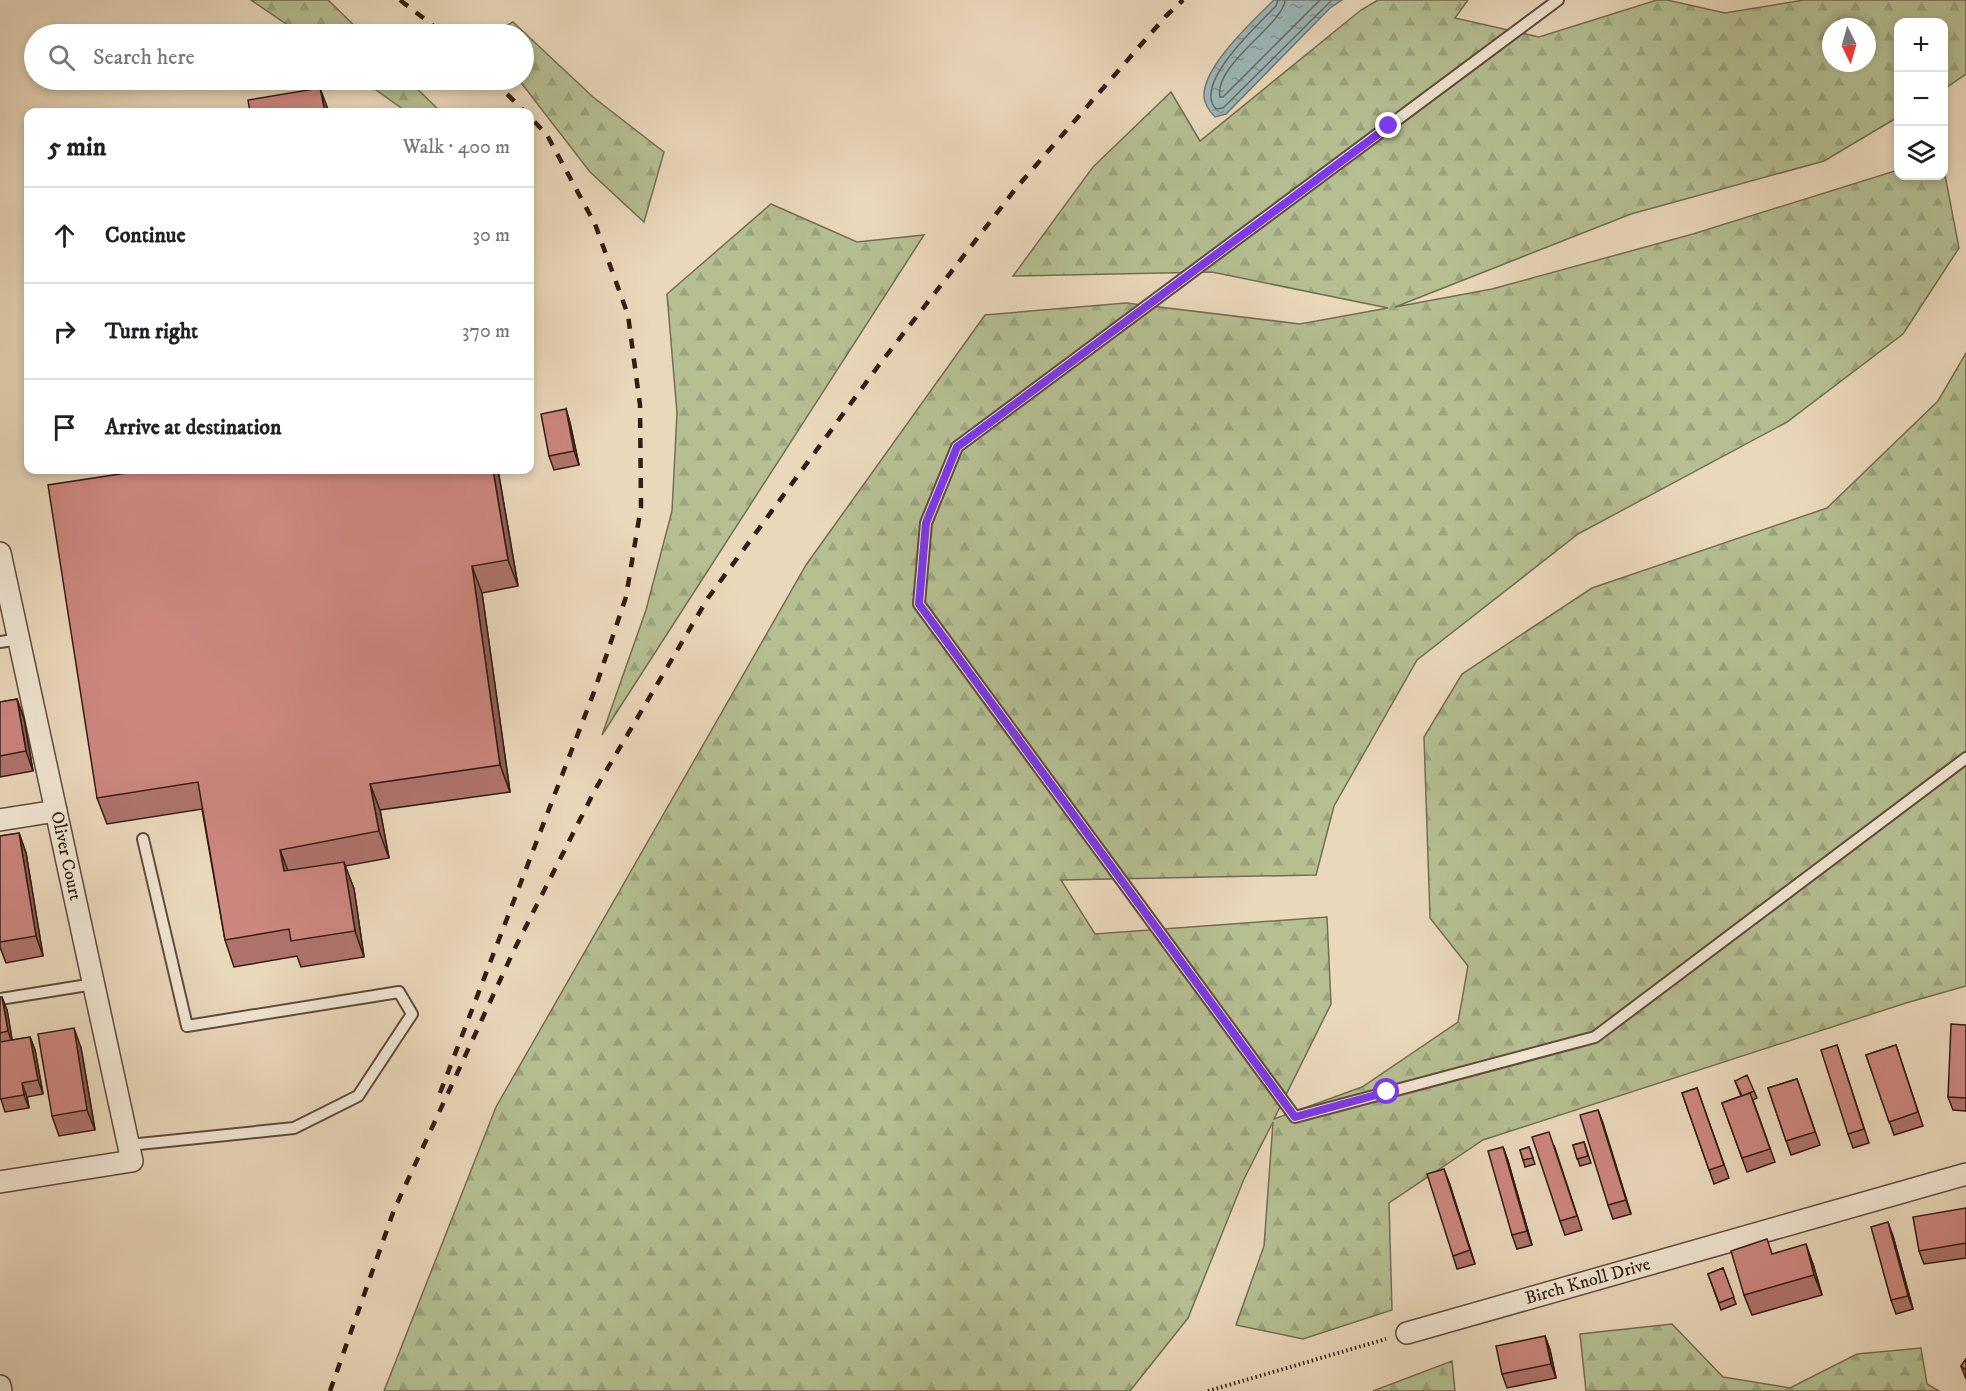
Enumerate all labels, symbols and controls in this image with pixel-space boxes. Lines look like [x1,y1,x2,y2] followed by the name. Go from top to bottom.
[1822,18,1876,72] north arrow
[1894,18,1948,180] map controls
[1894,18,1948,72] button: +
[24,24,534,90] search box
[45,41,78,74] icon: search
[93,44,195,71] text: Search here
[1894,72,1948,126] button: −
[1375,112,1401,138] route end
[1894,126,1948,180] button: layers
[48,131,106,164] text: 5 min
[403,135,510,160] text: Walk · 400 m
[48,219,81,252] icon: ahead
[105,222,186,249] text: Continue
[472,223,510,248] text: 30 m
[48,315,81,348] icon: right
[105,318,198,345] text: Turn right
[462,319,510,344] text: 370 m
[48,411,81,444] icon: arrive
[105,414,282,441] text: Arrive at destination
[45,809,86,903] street label: Oliver Court
[1373,1078,1399,1104] route start
[1523,1253,1653,1310] street label: Birch Knoll Drive

